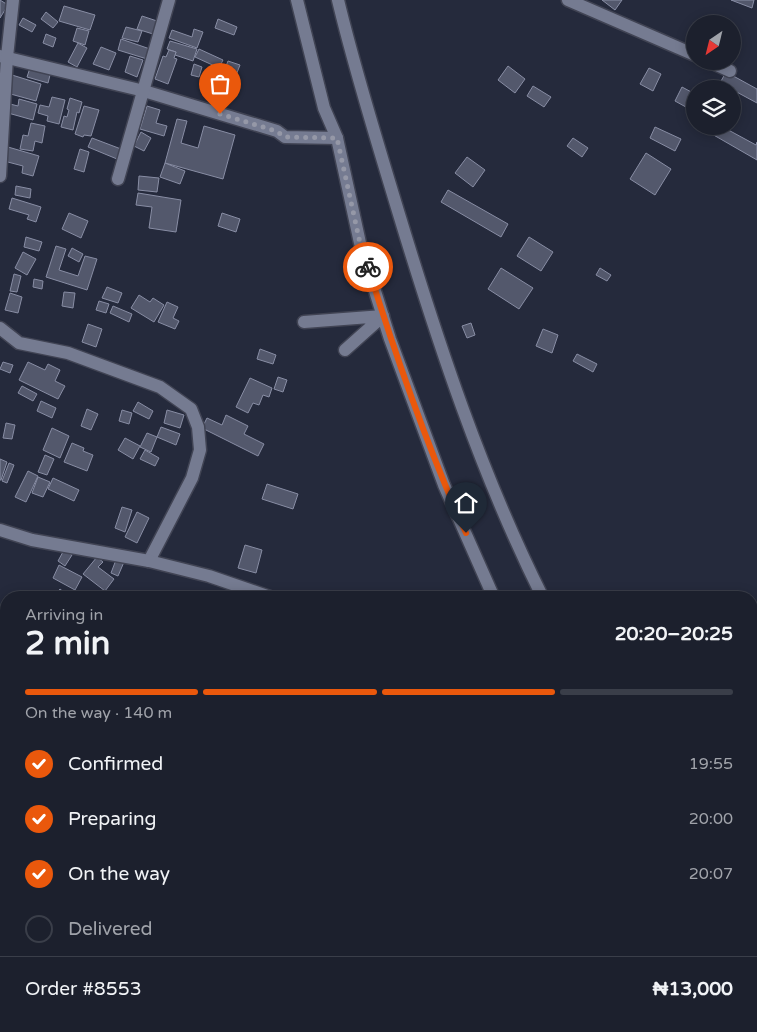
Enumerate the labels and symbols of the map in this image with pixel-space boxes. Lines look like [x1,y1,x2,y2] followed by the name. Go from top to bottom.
[686,15,741,70] north arrow
[199,63,241,114] pin
[343,242,393,292] courier
[445,482,487,533] pin

